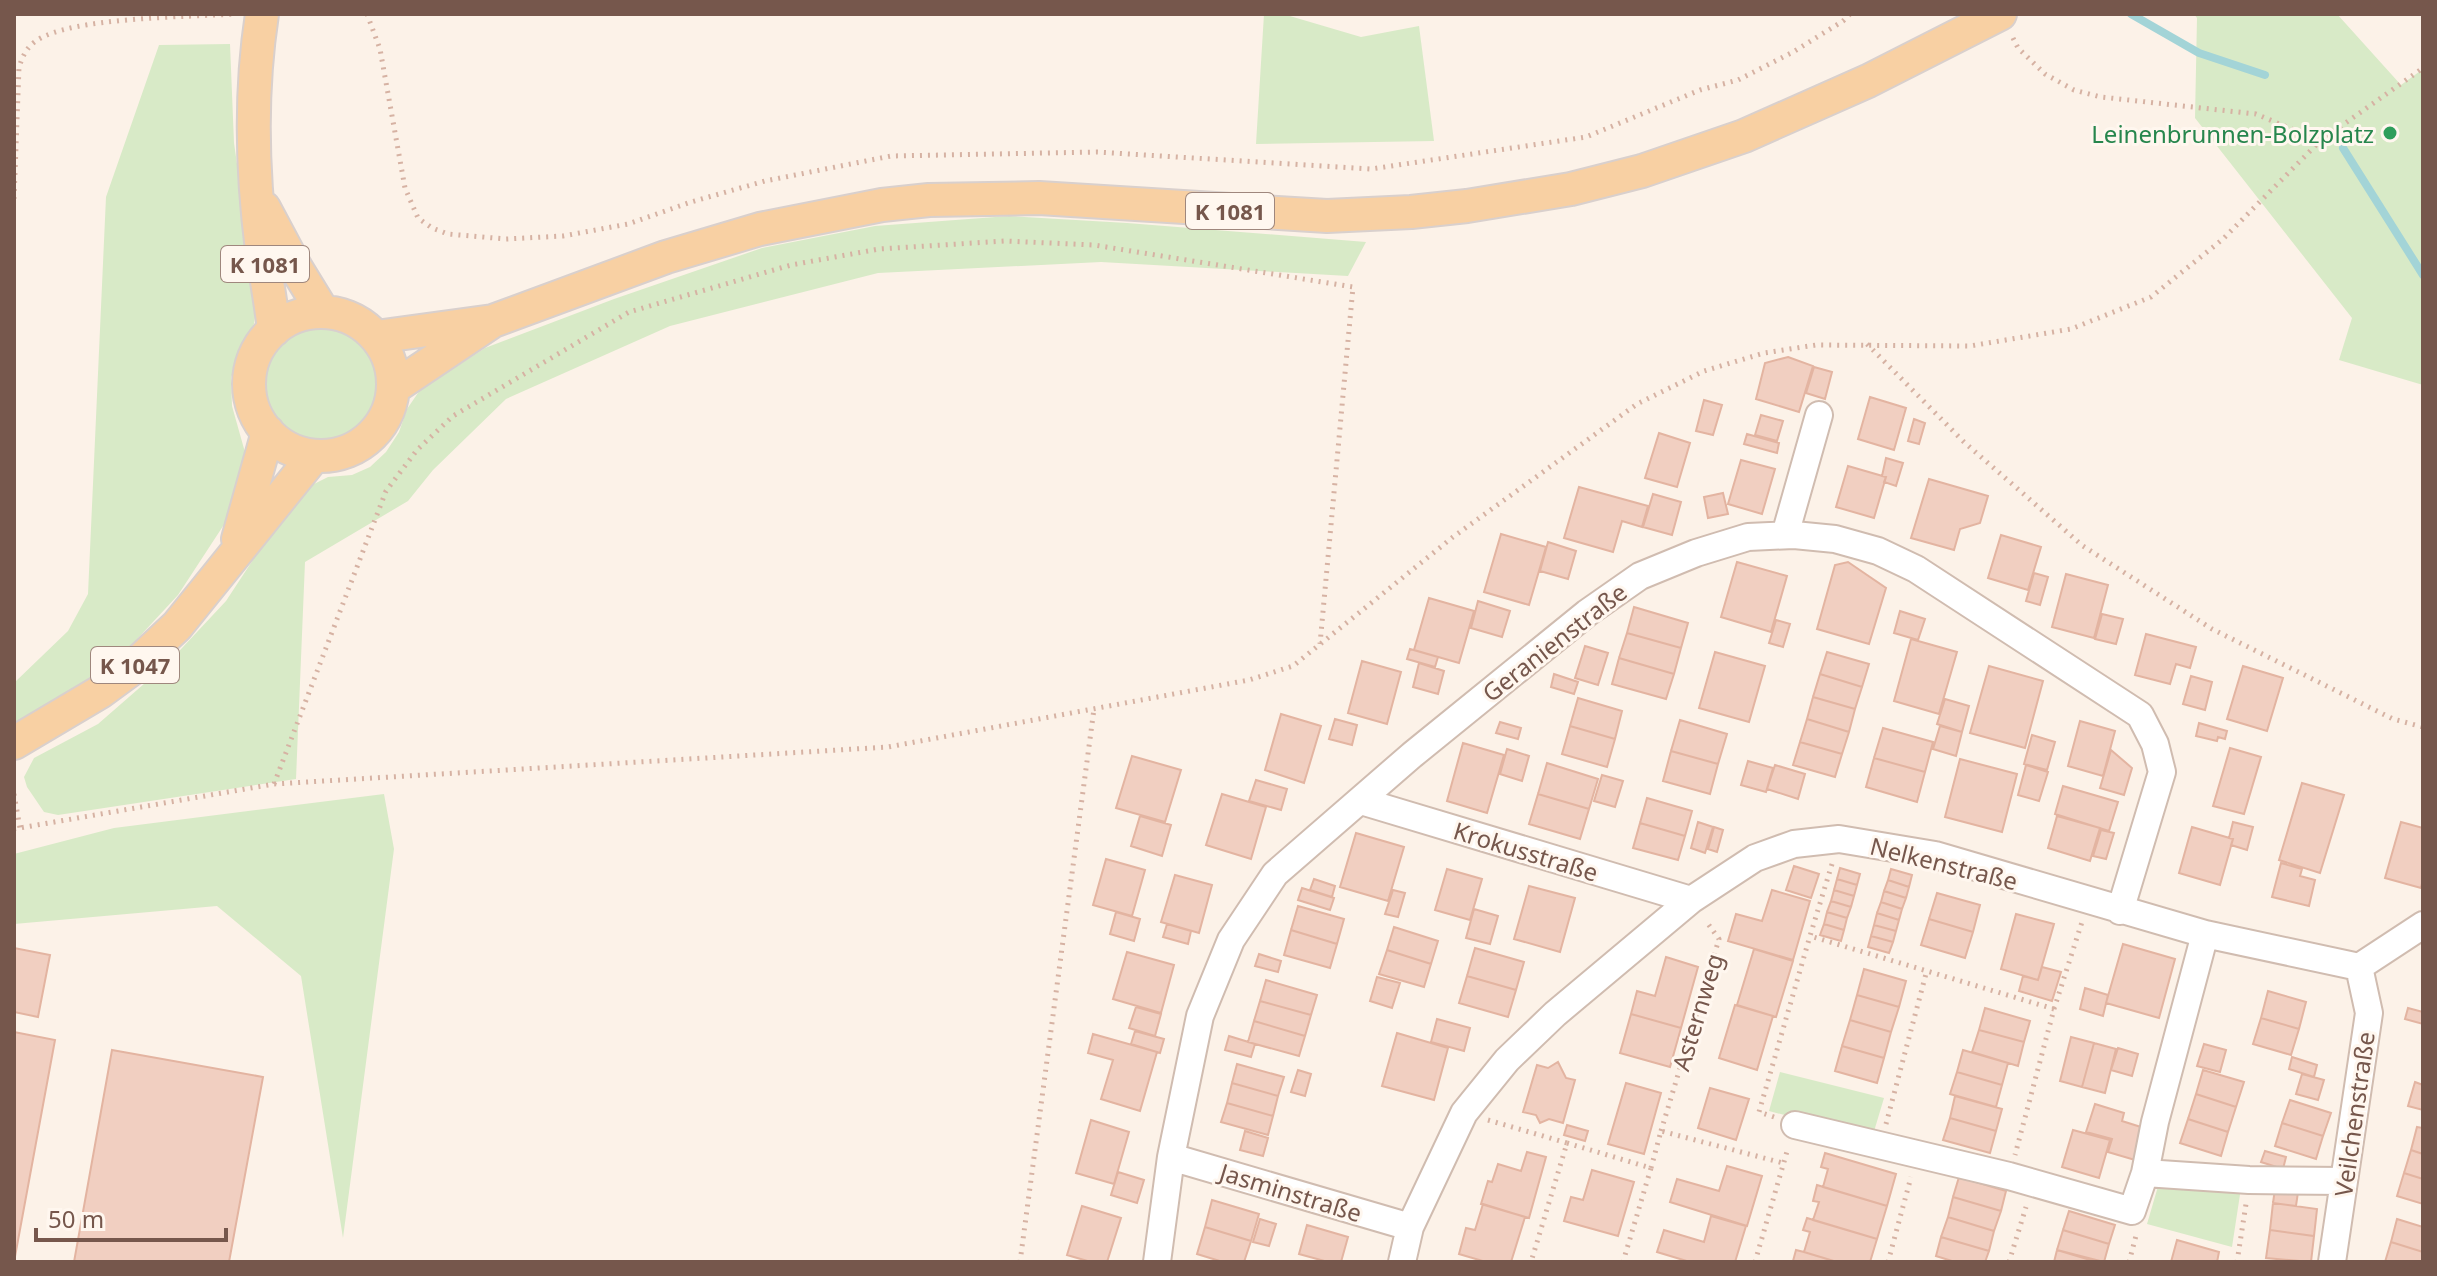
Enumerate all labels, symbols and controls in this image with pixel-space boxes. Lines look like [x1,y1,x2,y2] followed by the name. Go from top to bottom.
[2091,117,2374,150] place label: Leinenbrunnen-Bolzplatz
[2381,124,2399,142] marker: Leinenbrunnen-Bolzplatz
[1186,193,1274,229] road number: K 1081
[221,246,309,282] road number: K 1081
[1475,575,1633,709] street label: Geranienstraße
[91,647,179,683] road number: K 1047
[1450,813,1602,889] street label: Krokusstraße
[1867,829,2021,897] street label: Nelkenstraße
[1664,949,1730,1075] street label: Asternweg
[2326,1029,2382,1199] street label: Veilchenstraße
[1214,1154,1366,1229] street label: Jasminstraße
[36,1192,226,1242] scale bar
[48,1202,104,1235] text: 50 m

